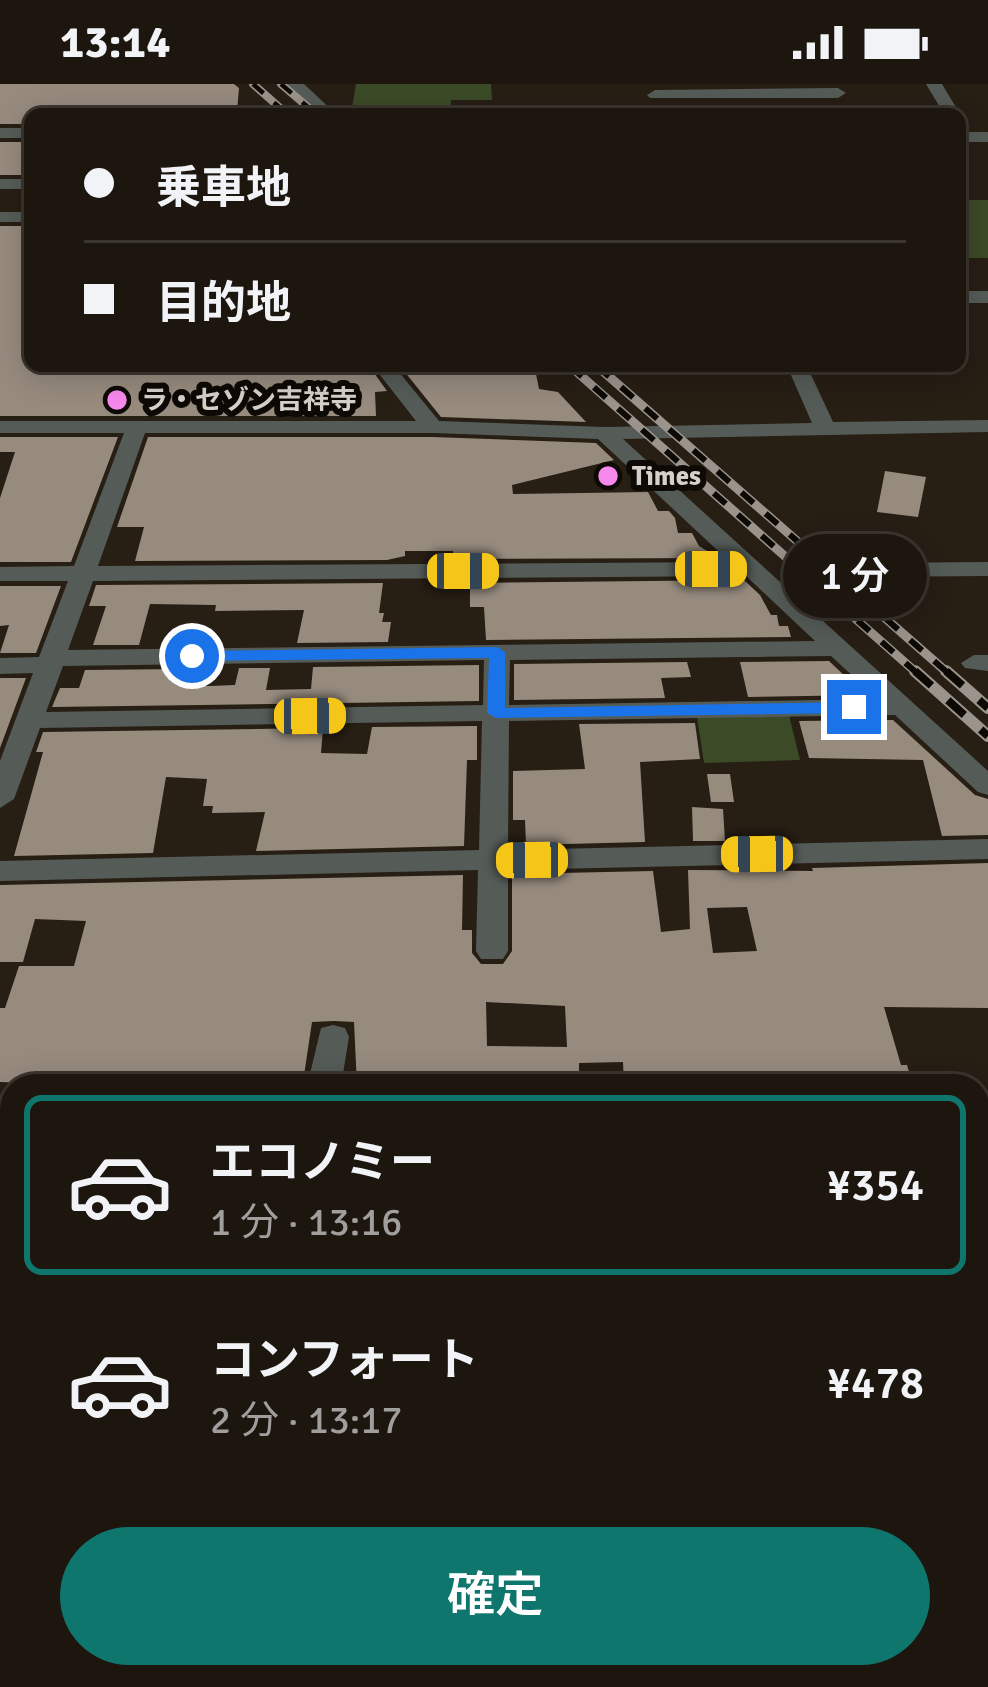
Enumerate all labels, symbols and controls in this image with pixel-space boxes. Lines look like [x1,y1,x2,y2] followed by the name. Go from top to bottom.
[60,15,170,70] text: 13:14
[156,161,291,216] text: 乗車地
[156,276,291,331] text: 目的地
[141,384,357,417] place label: ラ・セゾン吉祥寺
[104,387,130,413] marker: ラ・セゾン吉祥寺
[632,460,701,493] place label: Times
[595,463,621,489] marker: Times
[782,533,926,617] callout: 1 分
[675,551,747,587] car
[821,552,889,600] text: 1 分
[427,553,499,589] car
[165,629,219,683] route start
[827,680,881,734] route end
[274,697,346,735] car
[721,835,793,873] car
[496,841,568,879] car
[66,1131,174,1239] icon: car
[210,1135,435,1190] text: エコノミー
[827,1158,924,1213] text: ¥354
[210,1198,402,1246] text: 1 分 · 13:16
[66,1329,174,1437] icon: car
[210,1333,479,1388] text: コンフォート
[827,1356,924,1411] text: ¥478
[210,1396,402,1444] text: 2 分 · 13:17
[60,1527,930,1665] button: 確定

